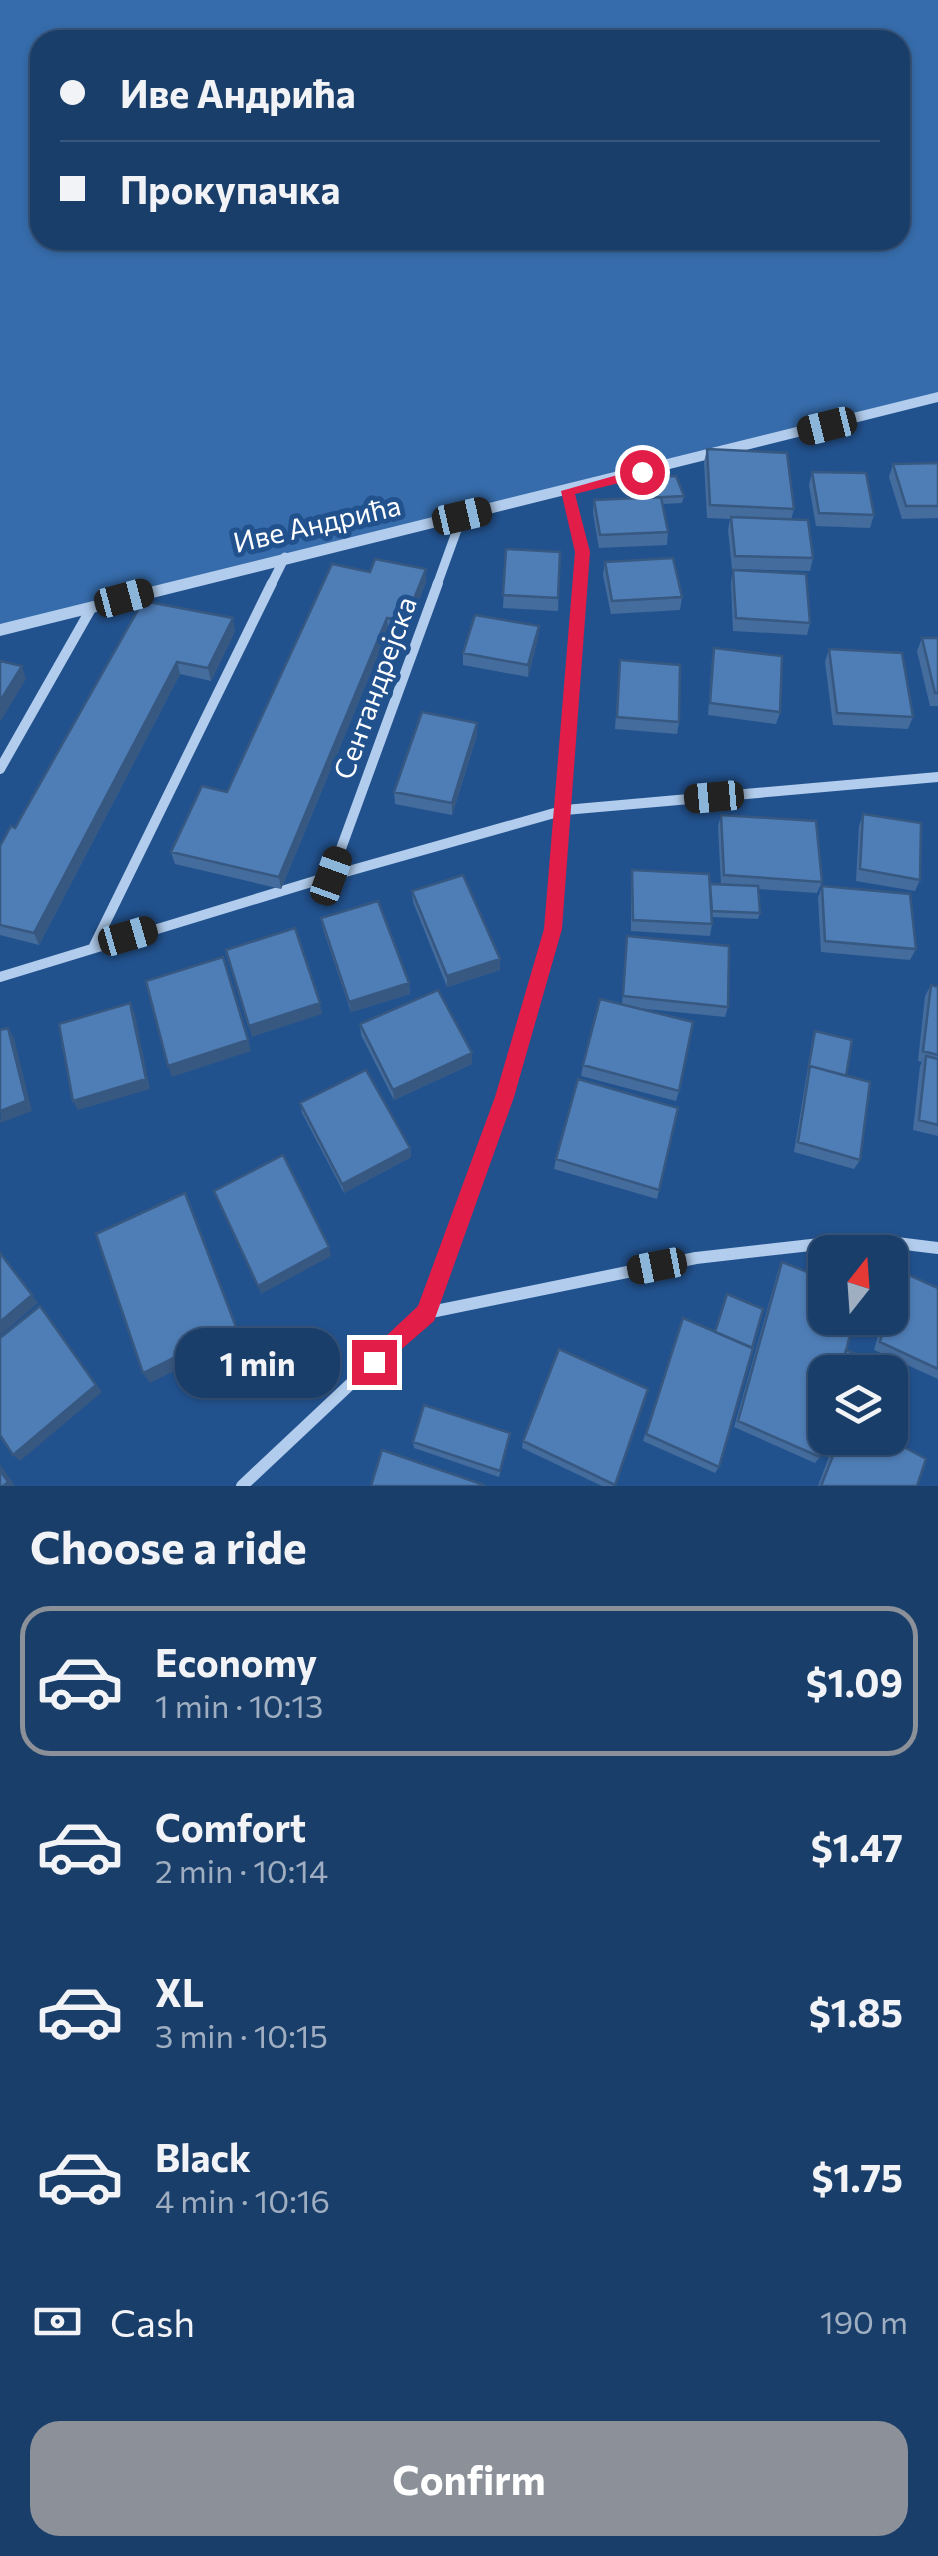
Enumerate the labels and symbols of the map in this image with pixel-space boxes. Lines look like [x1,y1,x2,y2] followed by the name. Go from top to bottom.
[794,404,860,448] car
[620,450,665,495] route start
[230,487,404,559] street label: Иве Андрића
[429,495,495,537] car
[91,576,157,620] car
[325,592,423,783] street label: Сентандрејска
[683,779,745,815] car
[307,843,355,909] car
[95,913,161,959] car
[808,1235,908,1335] north arrow
[625,1246,689,1286] car
[174,1327,339,1397] callout: 1 min
[352,1340,397,1385] route end

